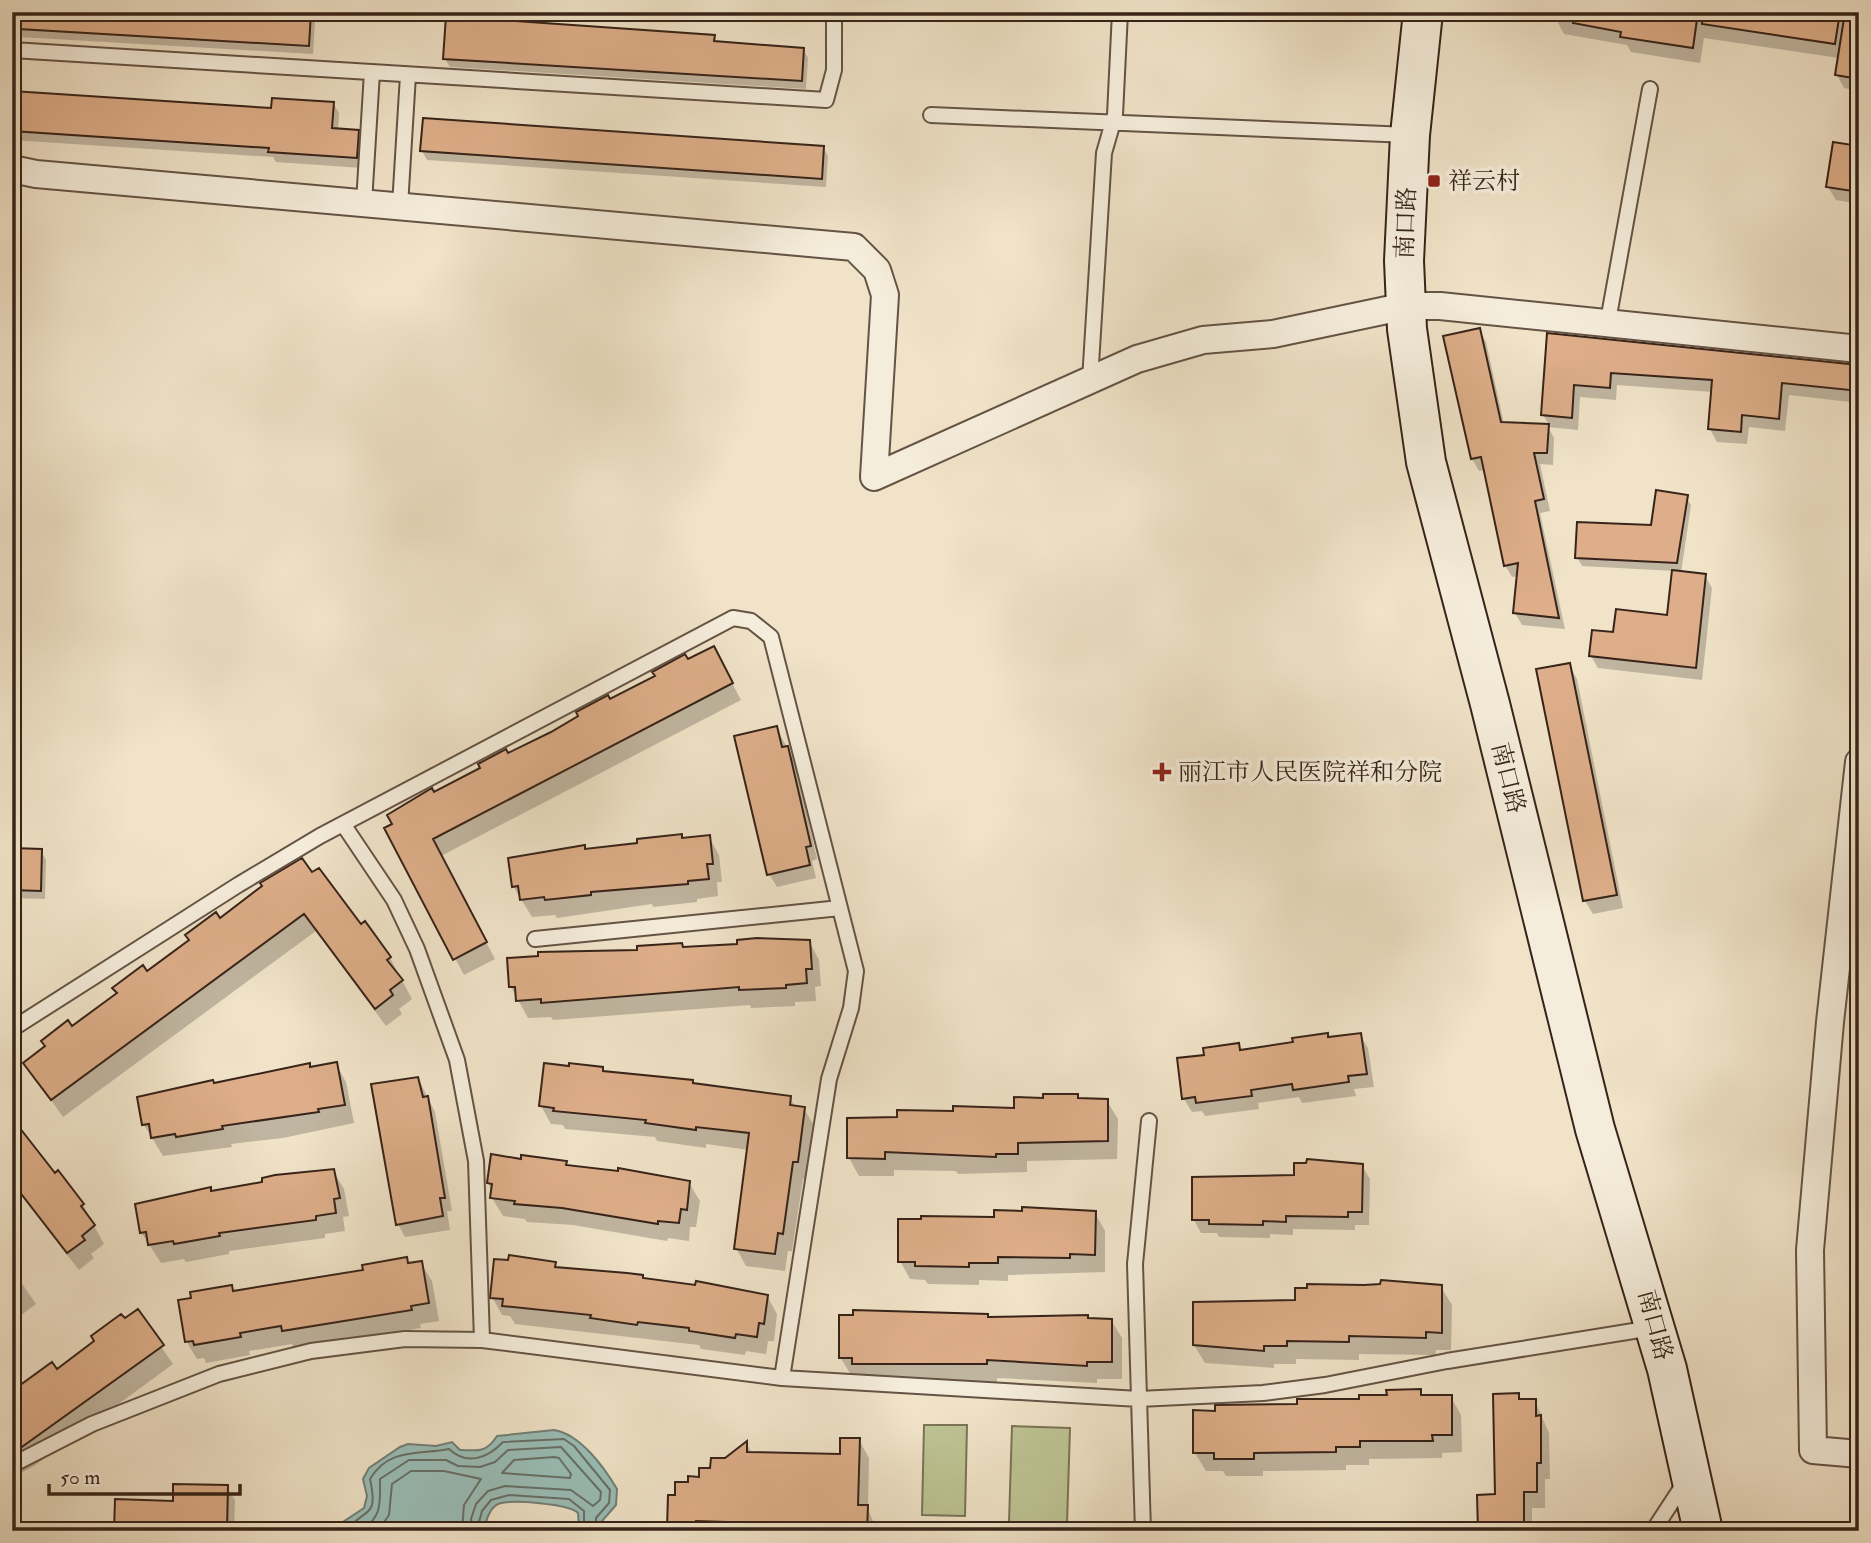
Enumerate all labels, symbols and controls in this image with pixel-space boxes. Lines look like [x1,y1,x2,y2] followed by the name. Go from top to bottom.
[1448,166,1520,197] place label: 祥云村
[1426,173,1442,189] marker: 祥云村
[1389,186,1423,260] street label: 南口路
[1484,739,1532,817] street label: 南口路
[1178,757,1442,788] place label: 丽江市人民医院祥和分院
[1152,762,1172,782] marker: 丽江市人民医院祥和分院
[1631,1286,1679,1364] street label: 南口路
[49,1452,240,1496] scale bar
[60,1464,101,1491] text: 50 m

